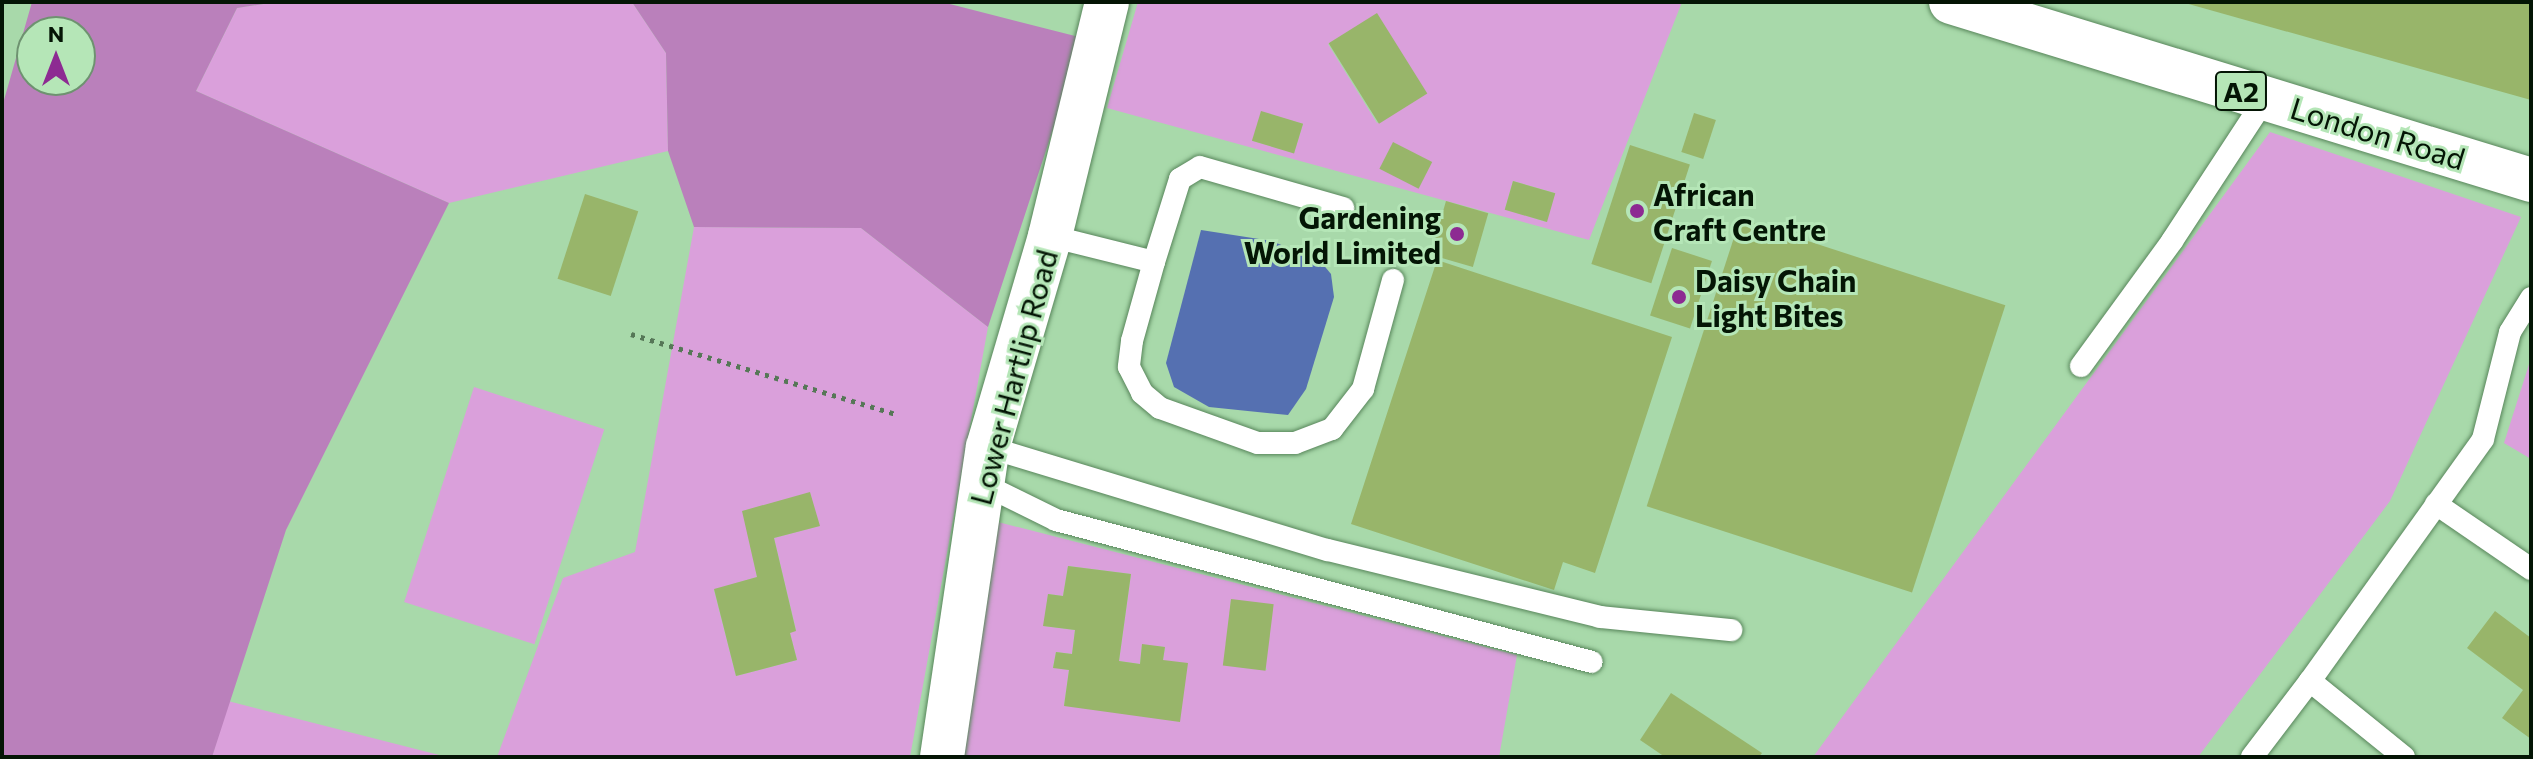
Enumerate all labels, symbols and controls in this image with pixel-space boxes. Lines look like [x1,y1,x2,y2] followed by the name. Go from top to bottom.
[16,16,96,96] north arrow
[48,20,64,47] text: N
[2213,67,2269,115] road number: A2
[2286,89,2470,177] street label: London Road
[1653,176,1826,246] place label: African Craft Centre
[1244,199,1441,270] place label: Gardening World Limited
[1628,202,1646,220] marker: African Craft Centre
[1448,225,1466,243] marker: Gardening World Limited
[962,245,1064,509] street label: Lower Hartlip Road
[1695,262,1856,332] place label: Daisy Chain Light Bites
[1670,288,1688,306] marker: Daisy Chain Light Bites

